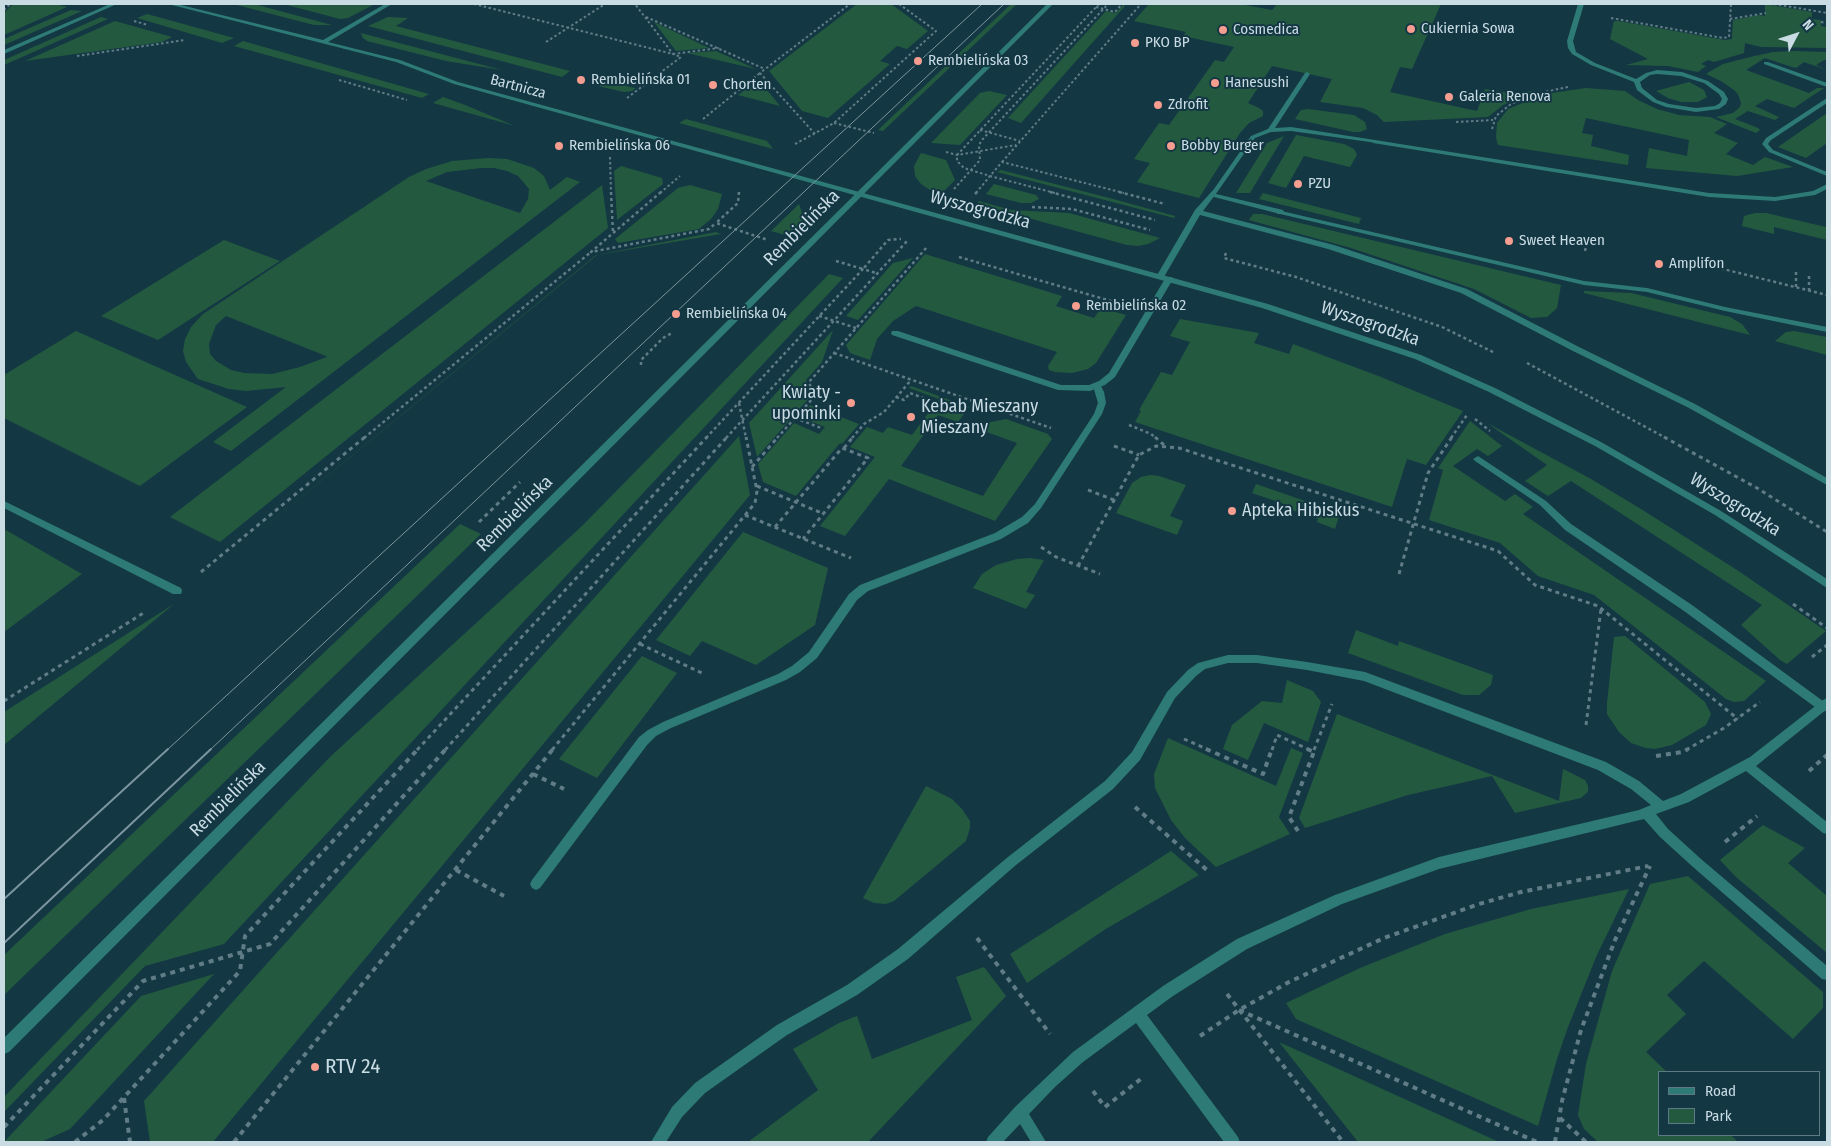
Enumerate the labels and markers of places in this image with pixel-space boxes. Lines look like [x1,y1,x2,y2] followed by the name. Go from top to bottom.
[1421,20,1514,38] place label: Cukiernia Sowa
[1233,21,1299,39] place label: Cosmedica
[1405,23,1417,35] marker: Cukiernia Sowa
[1217,24,1229,36] marker: Cosmedica
[1145,34,1190,52] place label: PKO BP
[1129,37,1141,49] marker: PKO BP
[928,52,1028,70] place label: Rembielińska 03
[912,55,924,67] marker: Rembielińska 03
[591,71,690,89] place label: Rembielińska 01
[575,74,587,86] marker: Rembielińska 01
[1225,74,1289,92] place label: Hanesushi
[723,76,771,94] place label: Chorten
[1209,77,1221,89] marker: Hanesushi
[707,79,719,91] marker: Chorten
[1459,88,1551,106] place label: Galeria Renova
[1443,91,1455,103] marker: Galeria Renova
[1168,96,1208,114] place label: Zdrofit
[1152,99,1164,111] marker: Zdrofit
[569,137,670,155] place label: Rembielińska 06
[1181,137,1264,155] place label: Bobby Burger
[553,140,565,152] marker: Rembielińska 06
[1165,140,1177,152] marker: Bobby Burger
[1308,175,1331,193] place label: PZU
[1292,178,1304,190] marker: PZU
[1519,232,1605,250] place label: Sweet Heaven
[1503,235,1515,247] marker: Sweet Heaven
[1669,255,1724,273] place label: Amplifon
[1653,258,1665,270] marker: Amplifon
[1086,297,1186,315] place label: Rembielińska 02
[1070,300,1082,312] marker: Rembielińska 02
[686,305,787,323] place label: Rembielińska 04
[670,308,682,320] marker: Rembielińska 04
[772,382,841,424] place label: Kwiaty - upominki
[921,396,1038,438] place label: Kebab Mieszany Mieszany
[845,397,857,409] marker: Kwiaty - upominki
[905,411,917,423] marker: Kebab Mieszany Mieszany
[1242,500,1359,522] place label: Apteka Hibiskus
[1226,505,1238,517] marker: Apteka Hibiskus
[325,1054,380,1080] place label: RTV 24
[309,1061,321,1073] marker: RTV 24

